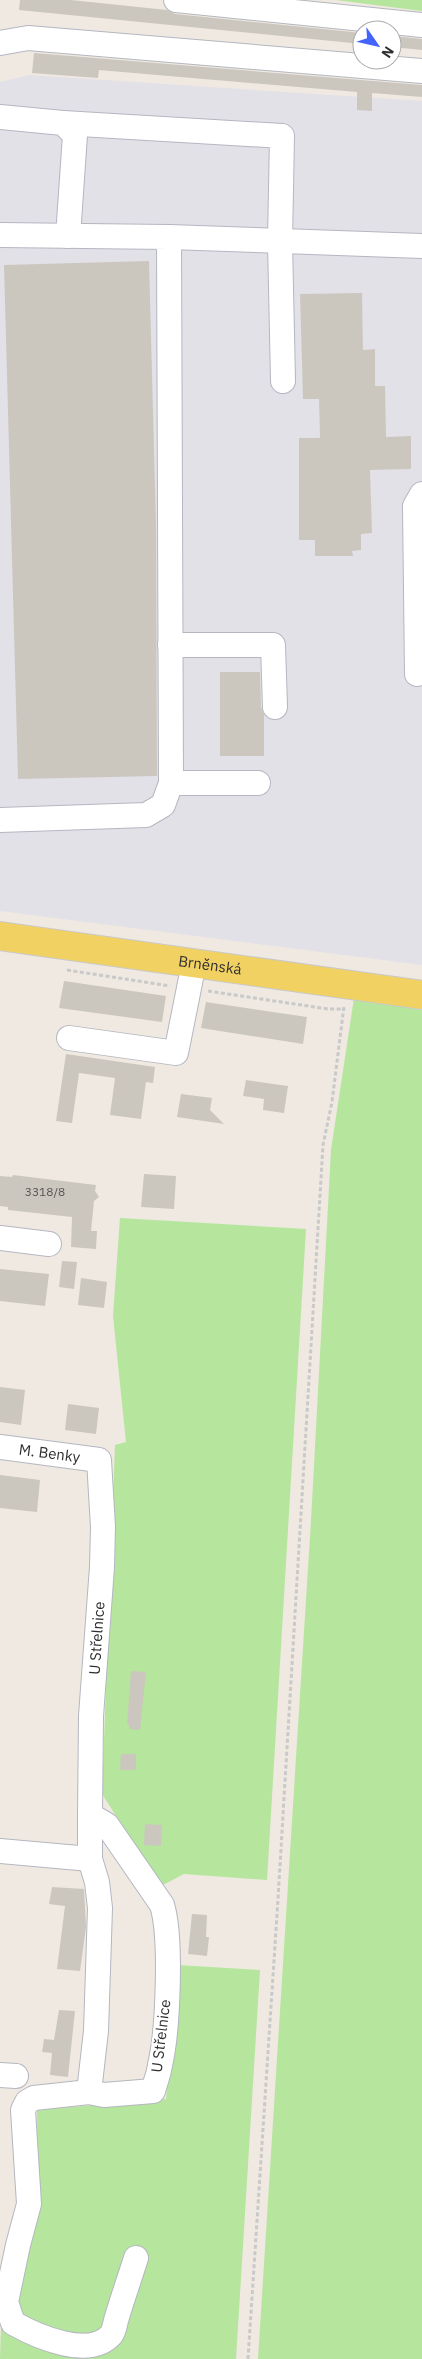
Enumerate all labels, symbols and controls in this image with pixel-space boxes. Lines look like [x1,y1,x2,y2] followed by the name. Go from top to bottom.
[352,20,402,70] north arrow
[377,43,398,62] text: N
[177,951,243,979] street label: Brněnská
[25,1184,65,1199] house number: 3318/8
[18,1440,82,1467] street label: M. Benky
[84,1601,109,1675] street label: U Střelnice
[147,1998,174,2074] street label: U Střelnice

